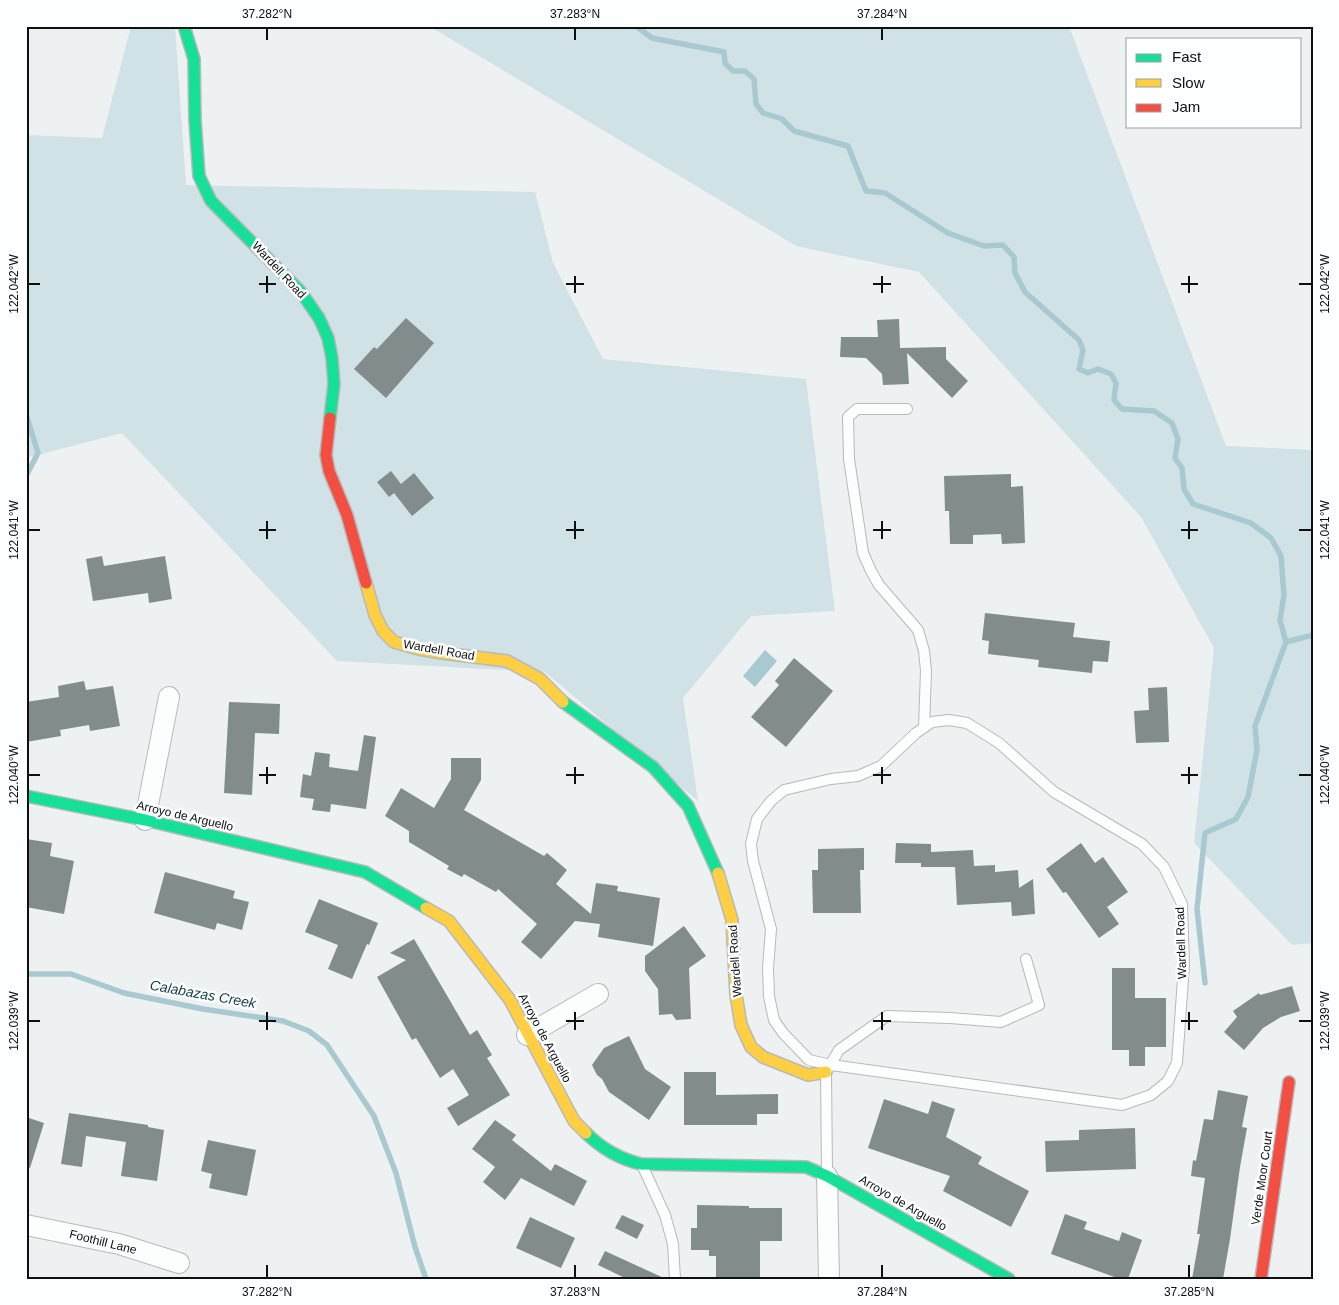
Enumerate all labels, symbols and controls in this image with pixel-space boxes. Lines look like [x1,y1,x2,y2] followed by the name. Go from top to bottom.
[242,7,292,21] text: 37.282°N
[550,7,600,21] text: 37.283°N
[857,7,907,21] text: 37.284°N
[1126,38,1302,128] legend
[1172,48,1202,65] text: Fast
[1172,74,1205,91] text: Slow
[1172,98,1200,115] text: Jam
[249,239,309,301] street label: Wardell Road
[7,254,21,314] text: 122.042°W
[1318,254,1332,314] text: 122.042°W
[7,500,21,560] text: 122.041°W
[1318,500,1332,560] text: 122.041°W
[402,637,476,663] street label: Wardell Road
[7,745,21,805] text: 122.040°W
[1318,745,1332,805] text: 122.040°W
[135,798,235,834] street label: Arroyo de Arguello
[1173,907,1189,979] street label: Wardell Road
[725,924,745,998] street label: Wardell Road
[149,977,258,1011] water label: Calabazas Creek
[7,991,21,1051] text: 122.039°W
[516,991,575,1085] street label: Arroyo de Arguello
[1318,991,1332,1051] text: 122.039°W
[1248,1129,1276,1226] street label: Verde Moor Court
[857,1172,950,1234] street label: Arroyo de Arguello
[68,1227,138,1257] street label: Foothill Lane
[242,1285,292,1299] text: 37.282°N
[550,1285,600,1299] text: 37.283°N
[857,1285,907,1299] text: 37.284°N
[1164,1285,1214,1299] text: 37.285°N

